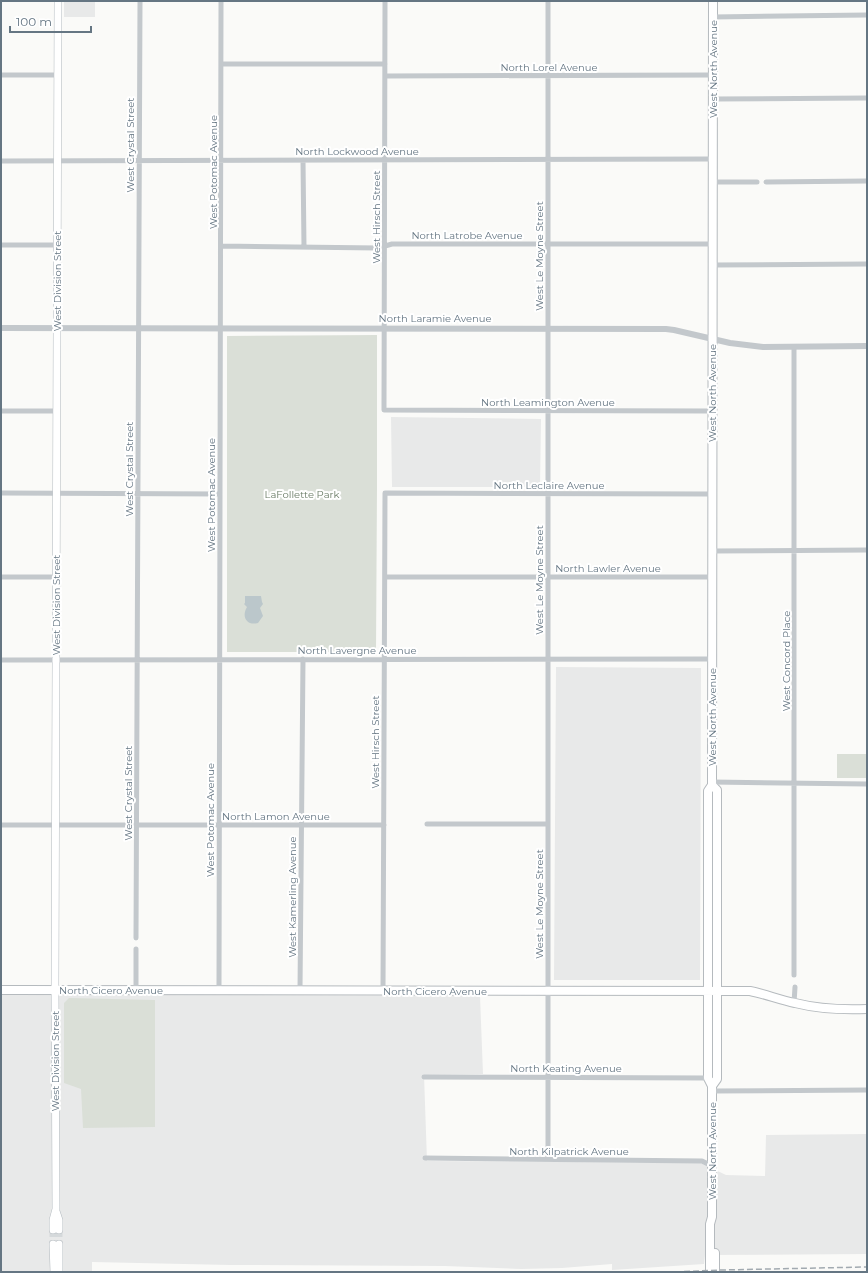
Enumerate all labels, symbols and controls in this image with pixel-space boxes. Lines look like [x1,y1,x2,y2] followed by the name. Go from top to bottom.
[10,8,91,34] scale bar
[16,14,52,29] text: 100 m
[707,20,720,118] street label: West North Avenue
[500,61,598,74] street label: North Lorel Avenue
[124,98,137,192] street label: West Crystal Street
[207,115,220,229] street label: West Potomac Avenue
[295,145,419,158] street label: North Lockwood Avenue
[370,170,383,264] street label: West Hirsch Street
[533,201,546,311] street label: West Le Moyne Street
[411,229,523,242] street label: North Latrobe Avenue
[51,231,64,331] street label: West Division Street
[379,312,492,325] street label: North Laramie Avenue
[706,344,719,442] street label: West North Avenue
[481,396,615,409] street label: North Leamington Avenue
[123,422,136,516] street label: West Crystal Street
[205,438,218,552] street label: West Potomac Avenue
[494,479,604,492] street label: North Leclaire Avenue
[265,488,339,501] park label: LaFollette Park
[533,525,546,635] street label: West Le Moyne Street
[50,555,63,655] street label: West Division Street
[555,562,661,575] street label: North Lawler Avenue
[780,611,793,711] street label: West Concord Place
[298,644,416,657] street label: North Lavergne Avenue
[706,668,719,766] street label: West North Avenue
[369,695,382,789] street label: West Hirsch Street
[122,746,135,840] street label: West Crystal Street
[204,763,217,877] street label: West Potomac Avenue
[222,810,330,823] street label: North Lamon Avenue
[286,837,299,957] street label: West Kamerling Avenue
[533,849,546,959] street label: West Le Moyne Street
[59,984,163,997] street label: North Cicero Avenue
[383,985,487,998] street label: North Cicero Avenue
[49,1011,62,1111] street label: West Division Street
[510,1062,622,1075] street label: North Keating Avenue
[706,1102,719,1200] street label: West North Avenue
[509,1145,629,1158] street label: North Kilpatrick Avenue

